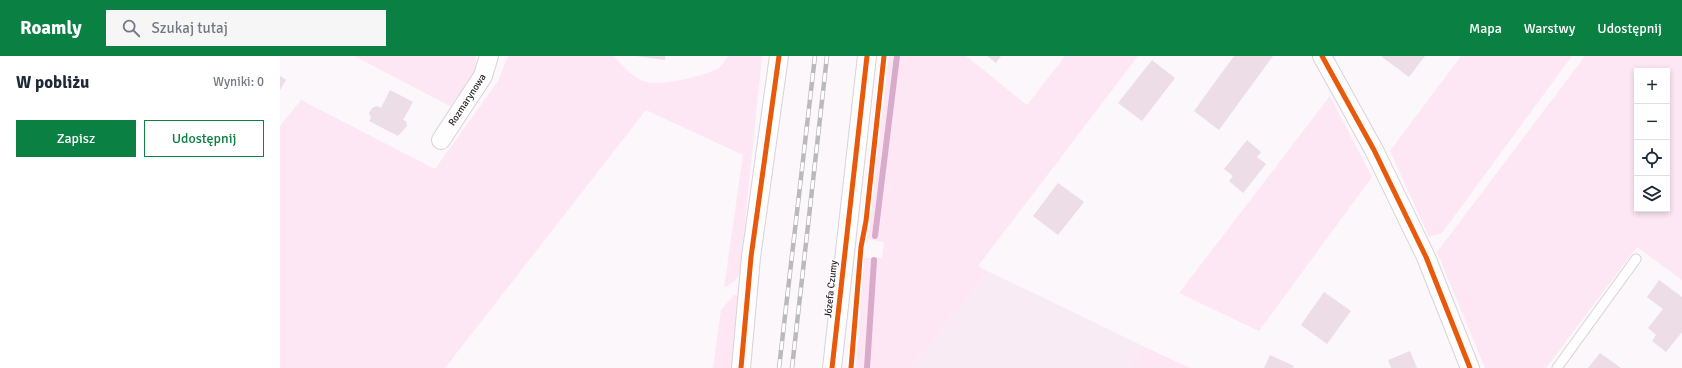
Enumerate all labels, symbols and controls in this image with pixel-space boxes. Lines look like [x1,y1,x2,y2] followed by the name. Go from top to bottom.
[106,10,386,46] search box
[20,16,82,40] text: Roamly
[120,17,142,39] icon: search
[152,19,228,37] text: Szukaj tutaj
[1469,20,1502,37] text: Mapa
[1524,20,1575,37] text: Warstwy
[1597,20,1662,37] text: Udostępnij
[1634,68,1670,212] map controls
[1634,68,1670,104] button: +
[16,72,89,93] text: W pobliżu
[446,72,489,128] street label: Rozmarynowa
[213,74,264,90] text: Wyniki: 0
[1634,104,1670,140] button: −
[16,120,136,157] button: Zapisz
[144,120,264,157] button: Udostępnij
[1634,140,1670,176] button: locate
[1634,176,1670,212] button: layers
[822,259,840,318] street label: Józefa Czumy

